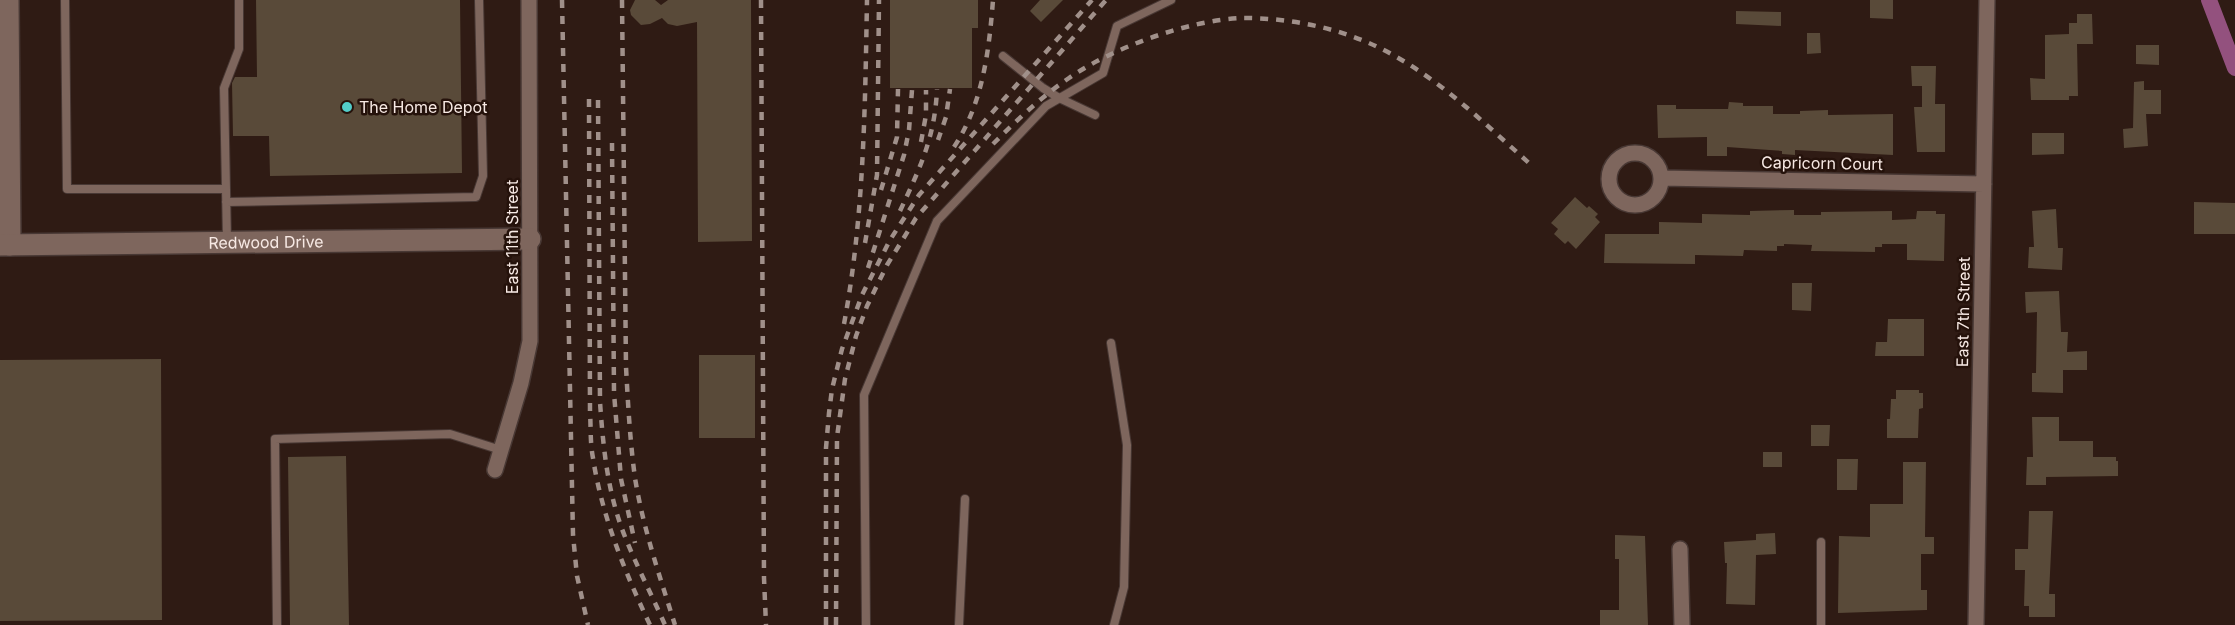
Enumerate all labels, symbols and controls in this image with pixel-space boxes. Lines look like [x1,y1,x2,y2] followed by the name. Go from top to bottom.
[359,97,487,117] place label: The Home Depot
[340,100,354,114] marker: The Home Depot
[1761,152,1883,174] street label: Capricorn Court
[502,180,522,294] street label: East 11th Street
[208,231,324,253] street label: Redwood Drive
[1952,257,1974,367] street label: East 7th Street

